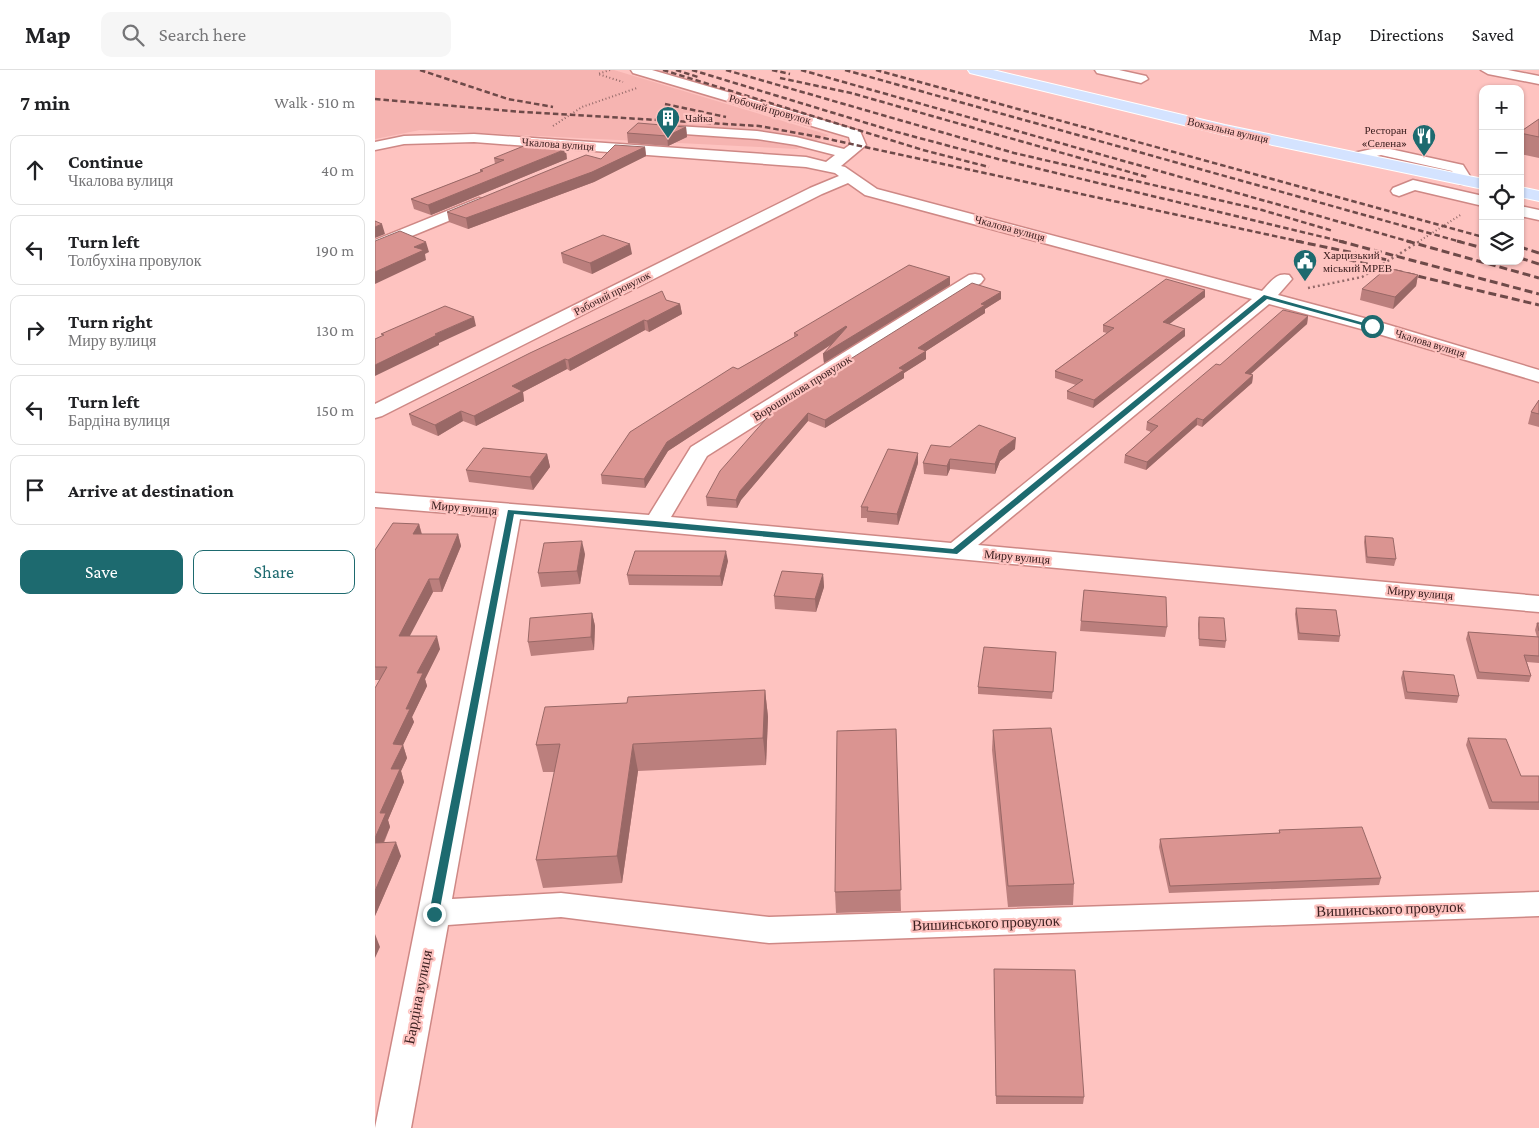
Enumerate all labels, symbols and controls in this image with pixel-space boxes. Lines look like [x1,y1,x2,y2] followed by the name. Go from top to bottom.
[101,12,451,57] search box
[25,21,71,48] text: Map
[119,21,147,49] icon: search
[159,24,246,45] text: Search here
[1309,25,1341,45] text: Map
[1369,25,1444,45] text: Directions
[1472,25,1514,45] text: Saved
[1479,85,1524,265] map controls
[1479,85,1524,130] button: +
[20,91,70,115] text: 7 min
[728,92,813,127] street label: Робочий провулок
[274,94,355,111] text: Walk · 510 m
[655,105,681,139] building icon: Чайка
[685,112,713,124] place label: Чайка
[1186,115,1270,145] street label: Вокзальна вулиця
[1411,123,1437,157] restaurant icon: Ресторан «Селена»
[1362,124,1407,149] place label: Ресторан «Селена»
[1479,130,1524,175] button: −
[521,135,595,153] street label: Чкалова вулиця
[68,151,143,172] text: Continue
[21,156,49,184] icon: ahead
[321,162,354,179] text: 40 m
[68,172,173,189] text: Чкалова вулиця
[1479,175,1524,220] button: locate
[973,213,1047,243] street label: Чкалова вулиця
[1479,220,1524,265] button: layers
[68,231,140,252] text: Turn left
[21,236,49,264] icon: left
[316,242,354,259] text: 190 m
[1292,248,1318,282] public building icon: Харцизький міський МРЕВ
[1323,249,1392,274] place label: Харцизький міський МРЕВ
[68,252,202,269] text: Толбухіна провулок
[572,268,653,317] street label: Рабочий провулок
[68,311,153,332] text: Turn right
[1361,315,1384,338] route start
[21,316,49,344] icon: right
[316,322,354,339] text: 130 m
[1394,327,1466,359] street label: Чкалова вулиця
[68,332,156,349] text: Миру вулиця
[750,352,854,424] street label: Ворошилова провулок
[68,391,140,412] text: Turn left
[21,396,49,424] icon: left
[316,402,354,419] text: 150 m
[68,412,170,429] text: Бардіна вулиця
[21,476,49,504] icon: arrive
[68,480,234,501] text: Arrive at destination
[430,498,498,518] street label: Миру вулиця
[983,547,1051,567] street label: Миру вулиця
[20,550,183,594] button: Save
[193,550,355,594] button: Share
[1386,583,1454,603] street label: Миру вулиця
[1316,898,1465,920] street label: Вишинського провулок
[423,903,446,926] route end
[912,912,1061,934] street label: Вишинського провулок
[401,948,435,1046] street label: Бардіна вулиця

